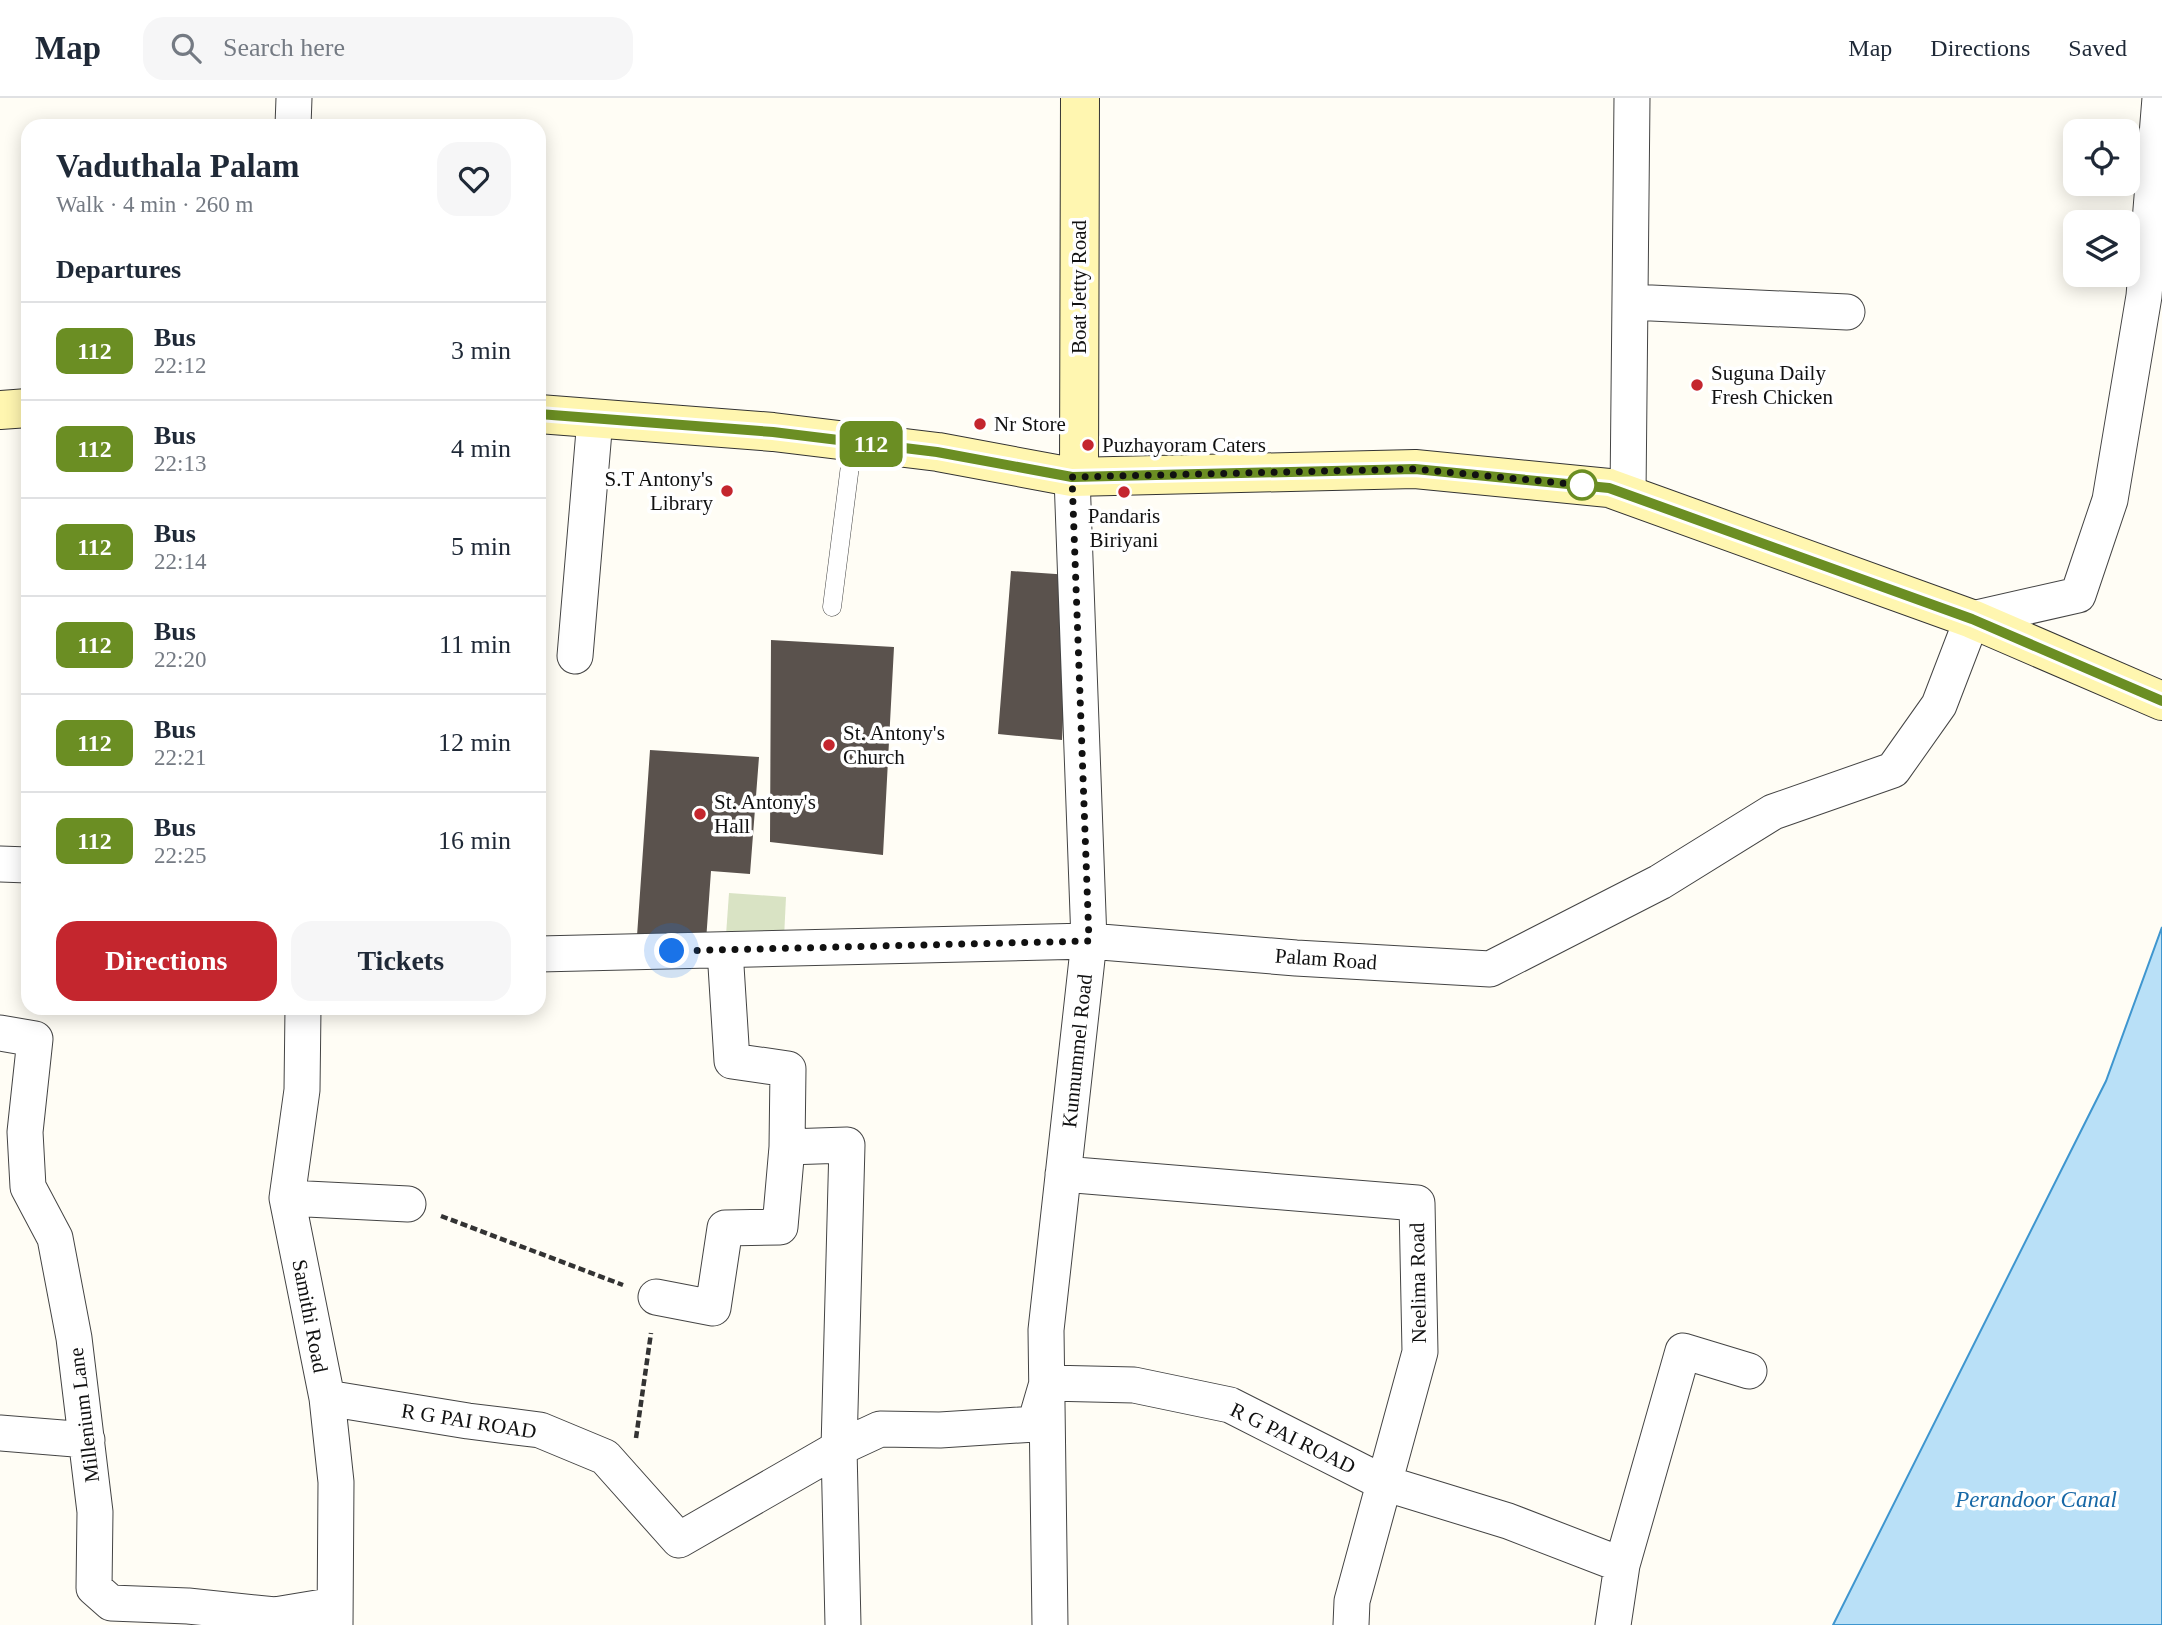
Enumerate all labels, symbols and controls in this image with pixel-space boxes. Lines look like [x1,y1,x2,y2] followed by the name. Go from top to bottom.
[143,17,633,80] search box
[167,29,205,67] icon: search
[35,30,101,66] text: Map
[223,33,345,62] text: Search here
[1848,35,1892,61] text: Map
[1930,35,2030,61] text: Directions
[2068,35,2127,61] text: Saved
[2063,119,2140,287] map controls
[2063,119,2140,196] button: locate
[437,142,511,216] button: heart
[56,148,300,184] text: Vaduthala Palam
[56,192,253,217] text: Walk · 4 min · 260 m
[2063,210,2140,287] button: layers
[1067,219,1091,354] street label: Boat Jetty Road
[56,255,181,284] text: Departures
[154,323,196,352] text: Bus
[451,336,511,365] text: 3 min
[77,338,112,364] text: 112
[154,353,206,378] text: 22:12
[1711,361,1833,409] place label: Suguna Daily Fresh Chicken
[1689,377,1705,393] marker: Suguna Daily Fresh Chicken
[994,412,1066,436] place label: Nr Store
[972,416,988,432] marker: Nr Store
[154,421,196,450] text: Bus
[831,421,911,467] line badge: 112
[854,431,888,457] text: 112
[1102,433,1266,457] place label: Puzhayoram Caters
[451,434,511,463] text: 4 min
[77,436,112,462] text: 112
[1080,437,1096,453] marker: Puzhayoram Caters
[154,451,206,476] text: 22:13
[605,467,713,515] place label: S.T Antony's Library
[1567,470,1597,500] unlabelled marker
[719,483,735,499] marker: S.T Antony's Library
[1116,484,1132,500] marker: Pandaris Biriyani
[1088,504,1160,552] place label: Pandaris Biriyani
[154,519,196,548] text: Bus
[451,532,511,561] text: 5 min
[77,534,112,560] text: 112
[154,549,206,574] text: 22:14
[154,617,196,646] text: Bus
[439,630,511,659] text: 11 min
[77,632,112,658] text: 112
[154,647,206,672] text: 22:20
[154,715,196,744] text: Bus
[843,721,945,769] place label: St. Antony's Church
[438,728,511,757] text: 12 min
[77,730,112,756] text: 112
[821,737,837,753] marker: St. Antony's Church
[154,745,206,770] text: 22:21
[714,790,816,838] place label: St. Antony's Hall
[692,806,708,822] marker: St. Antony's Hall
[154,813,196,842] text: Bus
[438,826,511,855] text: 16 min
[77,828,112,854] text: 112
[154,843,206,868] text: 22:25
[56,921,277,1001] button: Directions
[291,921,511,1001] button: Tickets
[654,933,689,968] your location
[1274,943,1378,975] street label: Palam Road
[1057,972,1097,1129] street label: Kunnummel Road
[1405,1222,1431,1344] street label: Neelima Road
[287,1257,333,1375] street label: Samithi Road
[64,1346,104,1484] street label: Millenium Lane
[1226,1397,1360,1479] street label: R G PAI ROAD
[400,1398,538,1444] street label: R G PAI ROAD
[1954,1487,2117,1512] water label: Perandoor Canal

